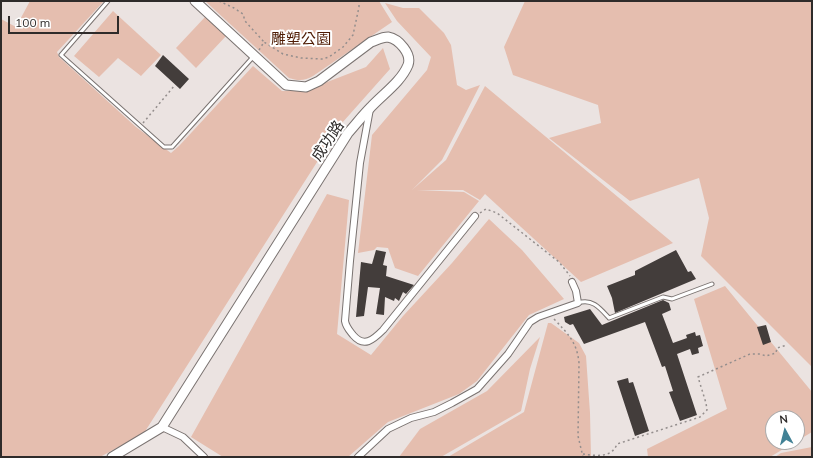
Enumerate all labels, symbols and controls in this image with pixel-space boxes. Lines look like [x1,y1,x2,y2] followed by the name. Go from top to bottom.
[10,8,121,34] scale bar
[15,15,50,30] text: 100 m
[271,30,331,48] park label: 雕塑公園
[308,117,348,165] street label: 成功路
[765,410,805,450] north arrow
[779,412,789,427] text: N

